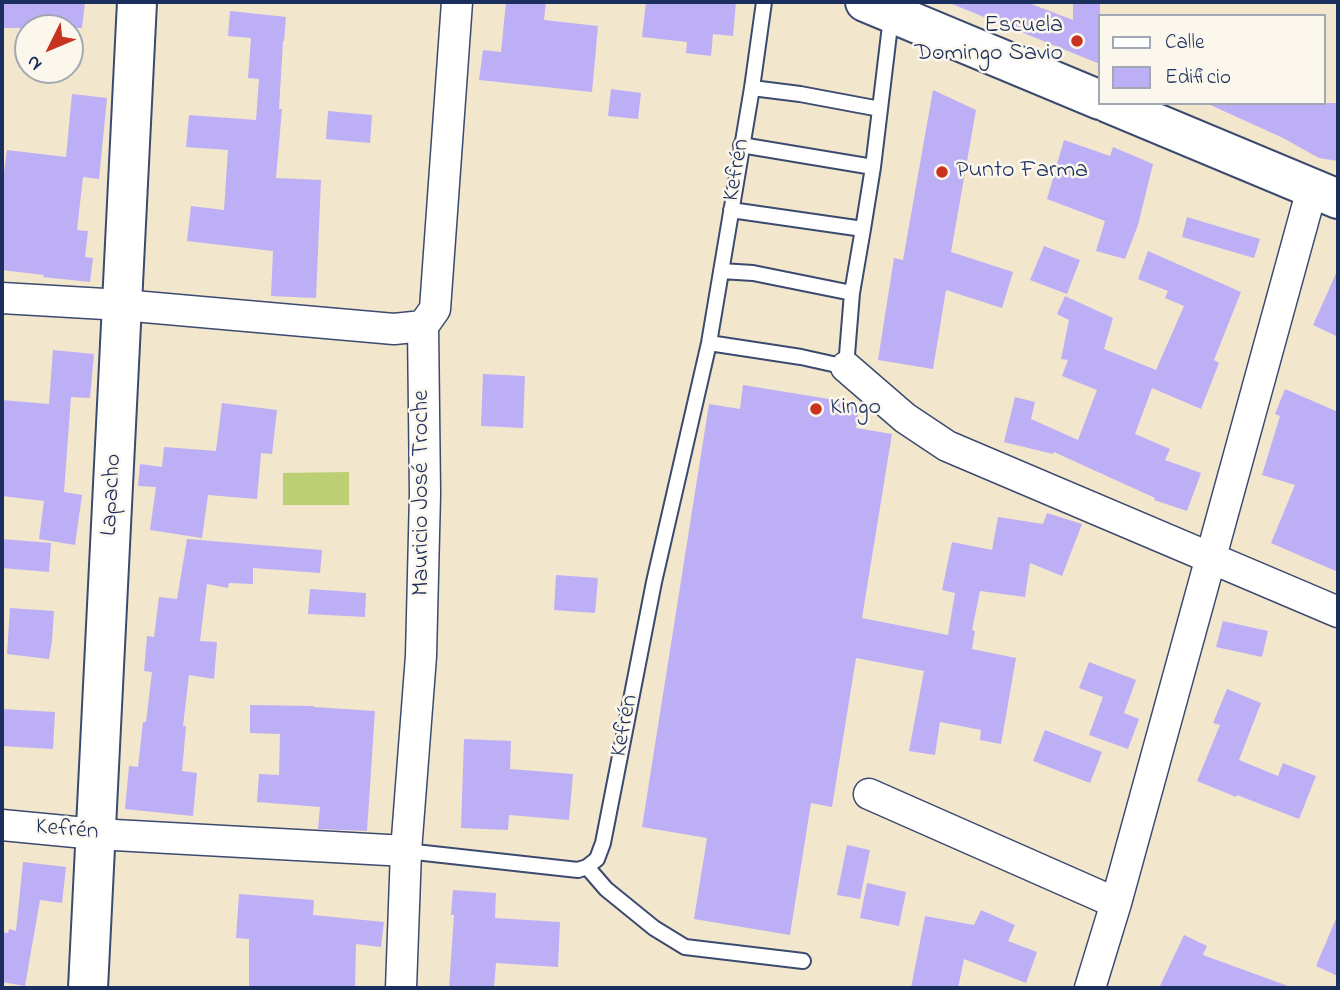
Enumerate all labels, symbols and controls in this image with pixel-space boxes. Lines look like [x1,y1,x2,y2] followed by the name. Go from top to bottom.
[914,13,1063,69] place label: Escuela Domingo Savio
[14,14,84,84] north arrow
[1098,14,1326,105] legend
[1165,28,1204,58] text: Calle
[1069,33,1085,49] marker: Escuela Domingo Savio
[20,48,49,76] text: N
[1165,63,1231,93] text: Edificio
[718,137,758,203] street label: Kefrén
[956,158,1088,186] place label: Punto Farma
[934,164,950,180] marker: Punto Farma
[409,390,437,596] street label: Mauricio José Troche
[830,395,881,423] place label: Kingo
[808,401,824,417] marker: Kingo
[96,453,130,537] street label: Lapacho
[606,692,646,760] street label: Kefrén
[34,814,100,848] street label: Kefrén

